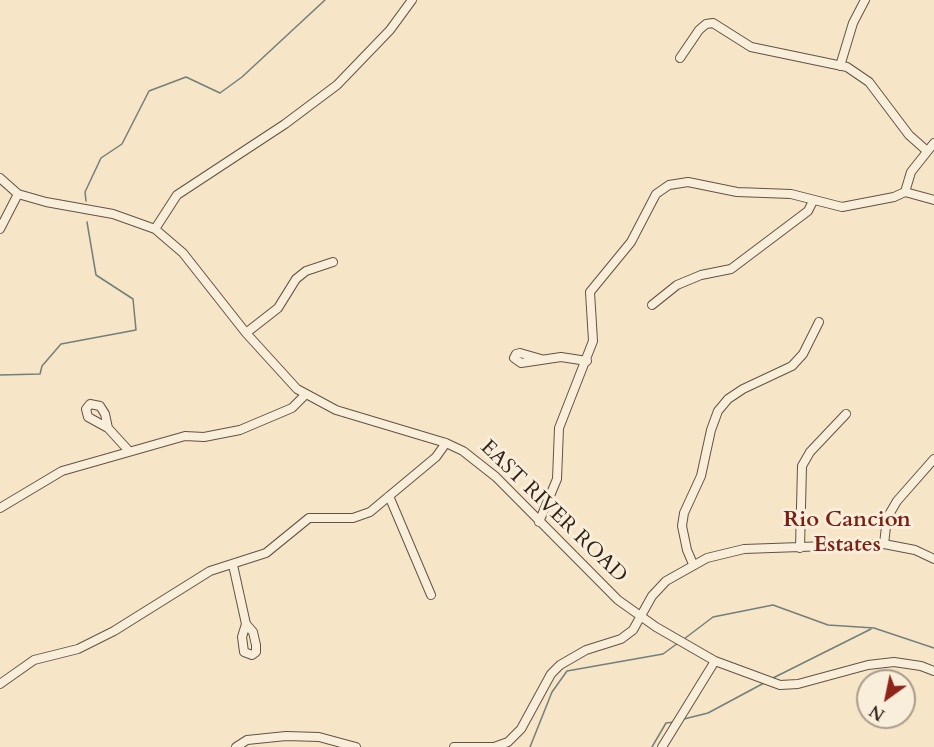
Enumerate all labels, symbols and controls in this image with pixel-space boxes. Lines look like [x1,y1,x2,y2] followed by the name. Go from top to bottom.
[474,435,632,589] street label: EAST RIVER ROAD
[783,508,911,560] district label: Rio Cancion Estates
[856,669,916,729] north arrow
[865,699,889,725] text: N

